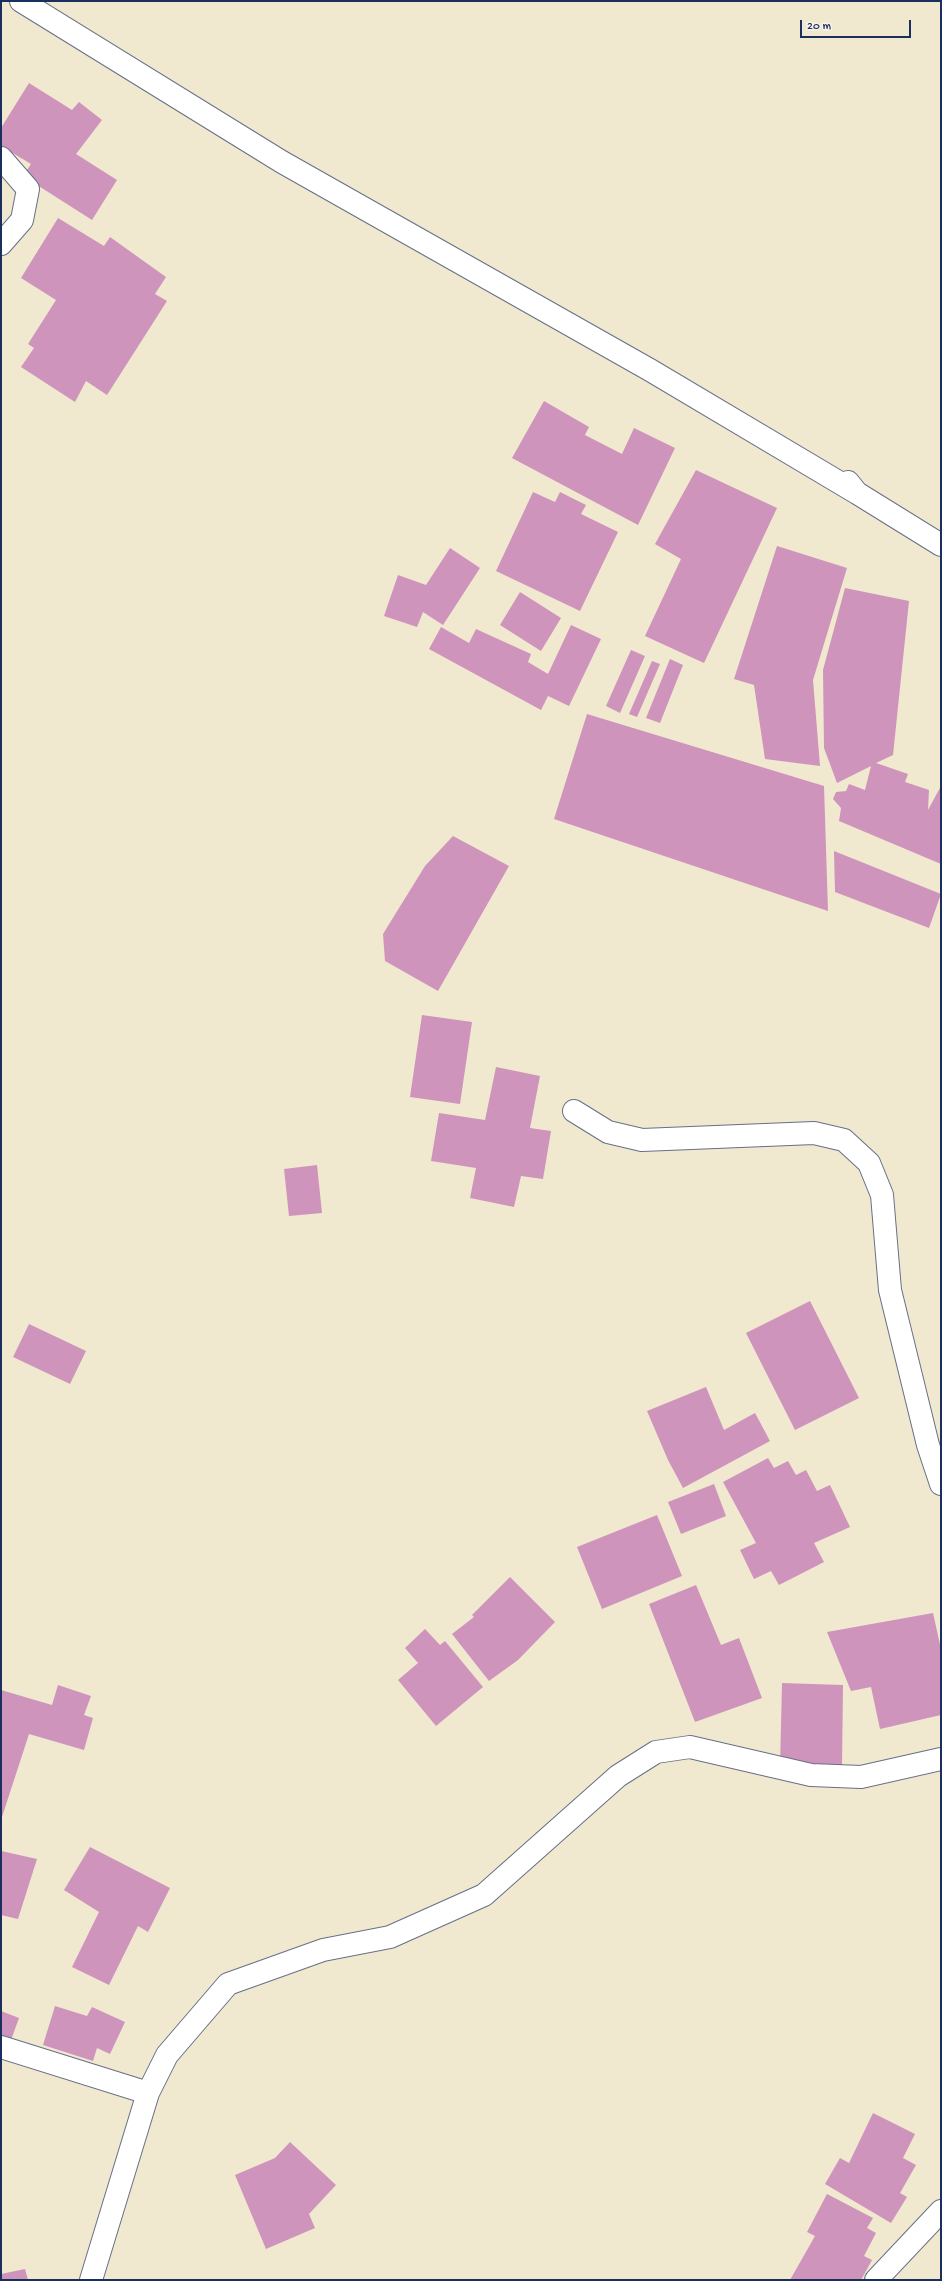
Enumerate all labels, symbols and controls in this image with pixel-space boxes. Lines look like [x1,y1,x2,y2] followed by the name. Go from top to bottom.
[802,12,913,38] scale bar
[807,20,831,34] text: 20 m

